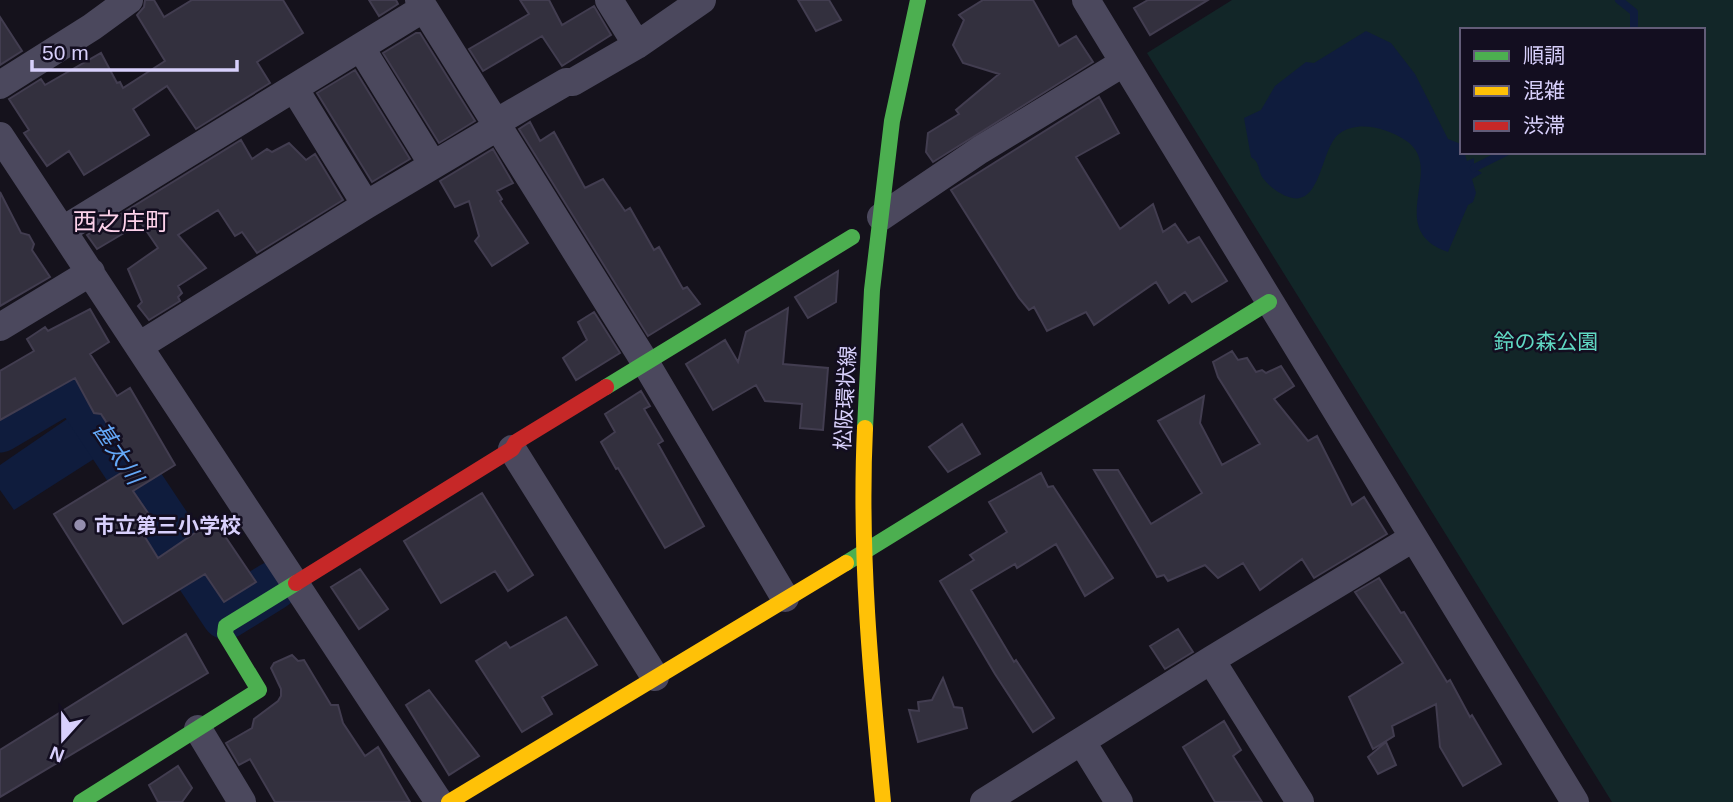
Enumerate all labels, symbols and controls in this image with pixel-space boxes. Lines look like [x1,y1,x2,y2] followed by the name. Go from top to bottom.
[32,28,236,72] scale bar
[1460,28,1705,154] legend
[42,41,89,64] text: 50 m
[1523,44,1565,67] text: 順調
[1523,79,1565,102] text: 混雑
[1523,114,1565,137] text: 渋滞
[73,208,169,235] district label: 西之庄町
[1494,330,1599,353] park label: 鈴の森公園
[831,345,859,451] street label: 松阪環状線
[88,417,150,491] water label: 甚太川
[94,514,241,537] place label: 市立第三小学校
[72,517,88,533] marker: 市立第三小学校
[28,704,98,774] north arrow
[47,742,67,767] text: N

